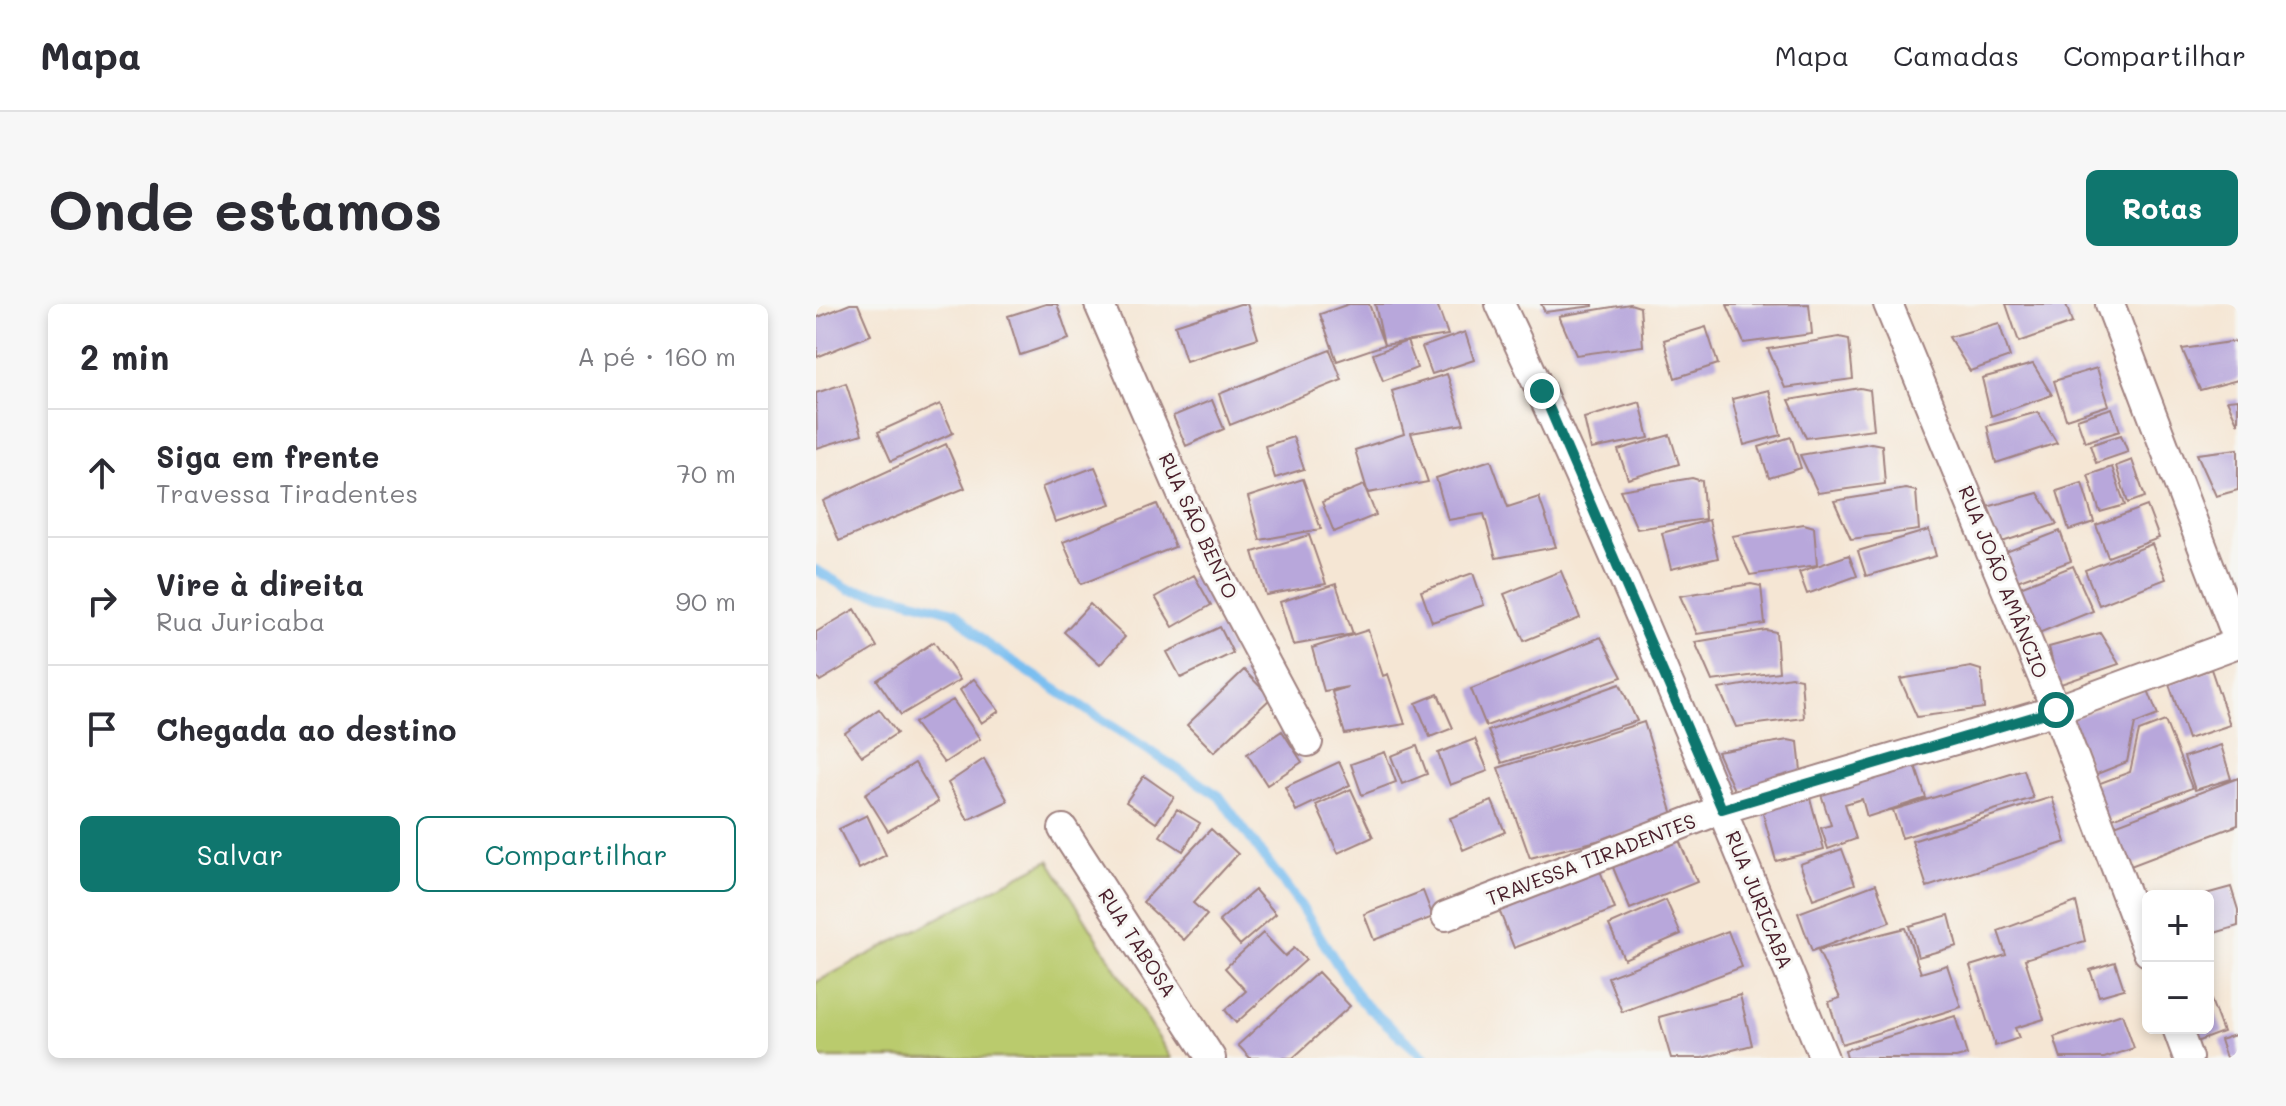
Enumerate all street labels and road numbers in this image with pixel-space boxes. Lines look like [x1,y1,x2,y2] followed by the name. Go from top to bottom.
[1154,448,1244,603] street label: RUA SÃO BENTO
[1953,481,2054,682] street label: RUA JOÃO AMÂNCIO
[1482,807,1699,911] street label: TRAVESSA TIRADENTES
[1720,827,1799,972] street label: RUA JURICABA
[1093,883,1183,1002] street label: RUA TABOSA

